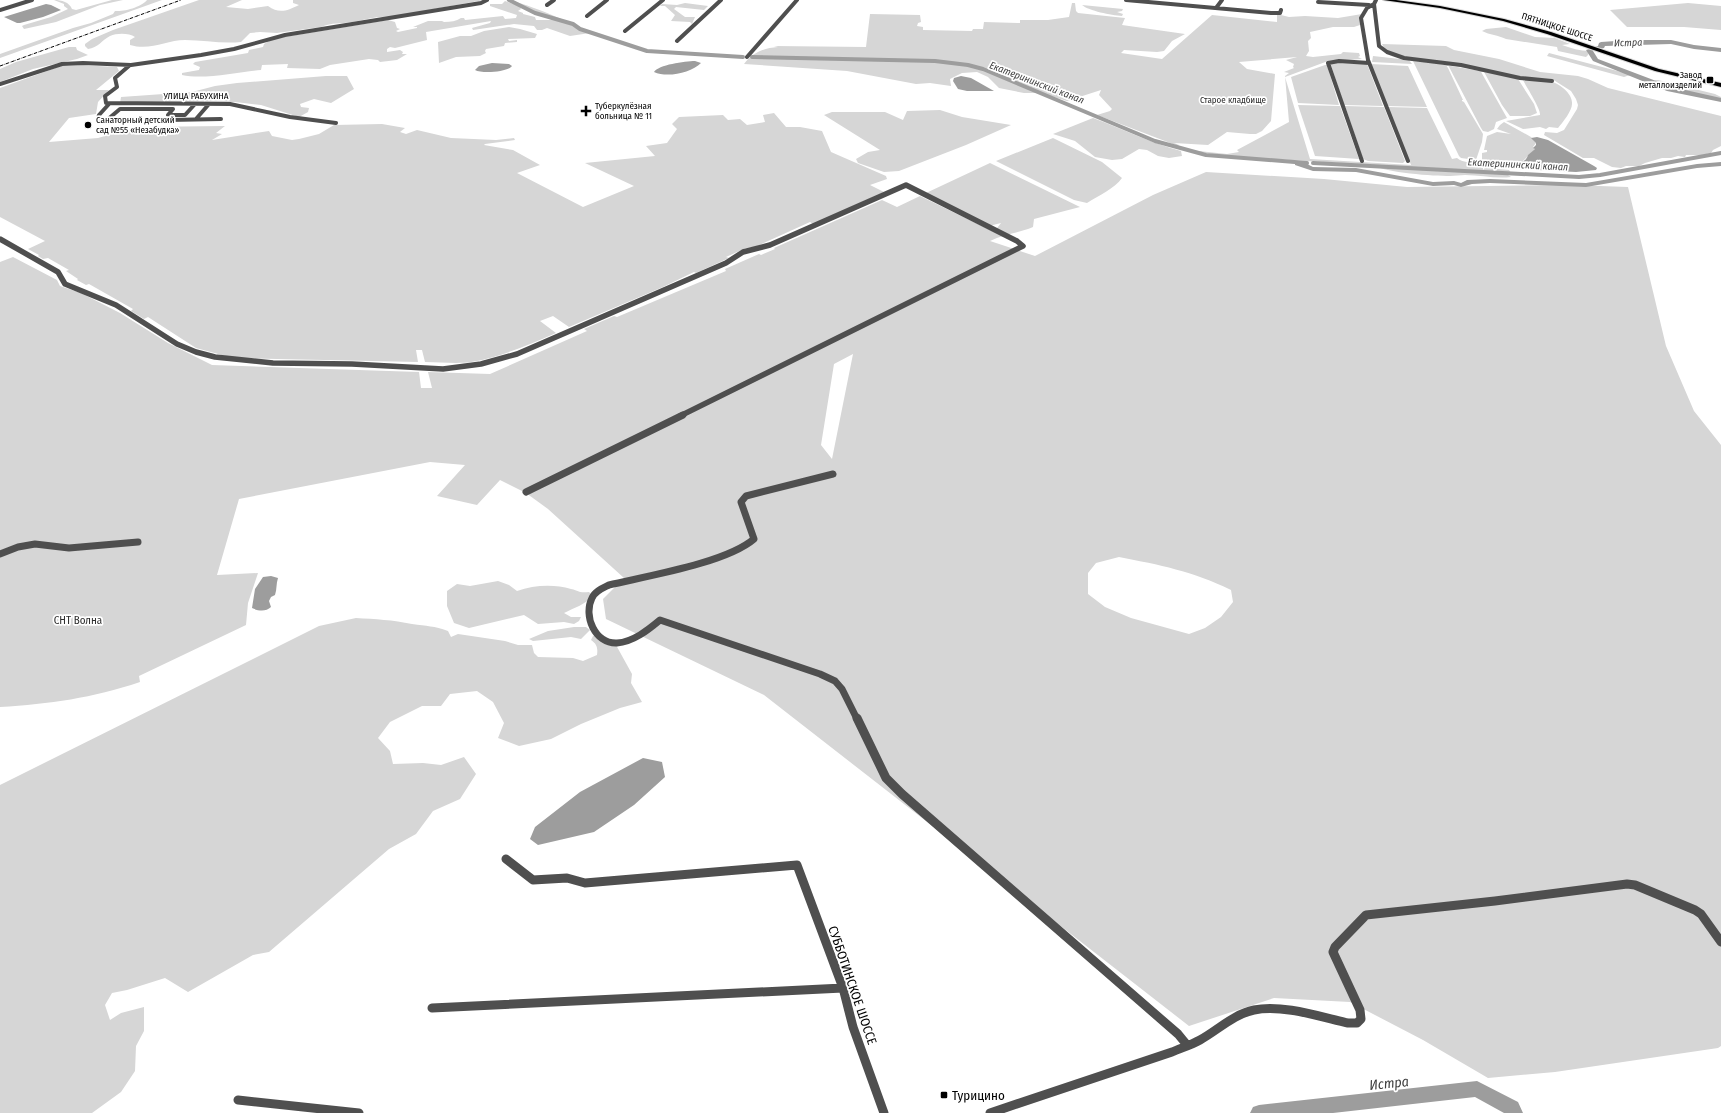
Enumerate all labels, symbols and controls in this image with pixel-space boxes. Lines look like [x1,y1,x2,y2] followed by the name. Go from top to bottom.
[1520,11,1594,43] street label: ПЯТНИЦКОЕ ШОССЕ
[1614,37,1642,49] water label: Истра
[988,59,1086,107] water label: Екатерининский канал
[1639,70,1702,90] place label: Завод металлоизделий
[1705,75,1715,85] marker: Завод металлоизделий
[162,91,229,101] street label: УЛИЦА РАБУХИНА
[1200,95,1267,105] park label: Старое кладбище
[595,101,652,121] place label: Туберкулёзная больница № 11
[580,105,592,117] marker: Туберкулёзная больница № 11
[96,115,180,135] place label: Санаторный детский сад №55 «Незабудка»
[83,120,93,130] marker: Санаторный детский сад №55 «Незабудка»
[1467,156,1568,174] water label: Екатерининский канал
[54,614,102,627] park label: СНТ Волна
[825,924,880,1047] street label: СУББОТИНСКОЕ ШОССЕ
[1368,1073,1410,1094] water label: Истра
[952,1088,1005,1103] place label: Турицино
[939,1090,949,1100] marker: Турицино

